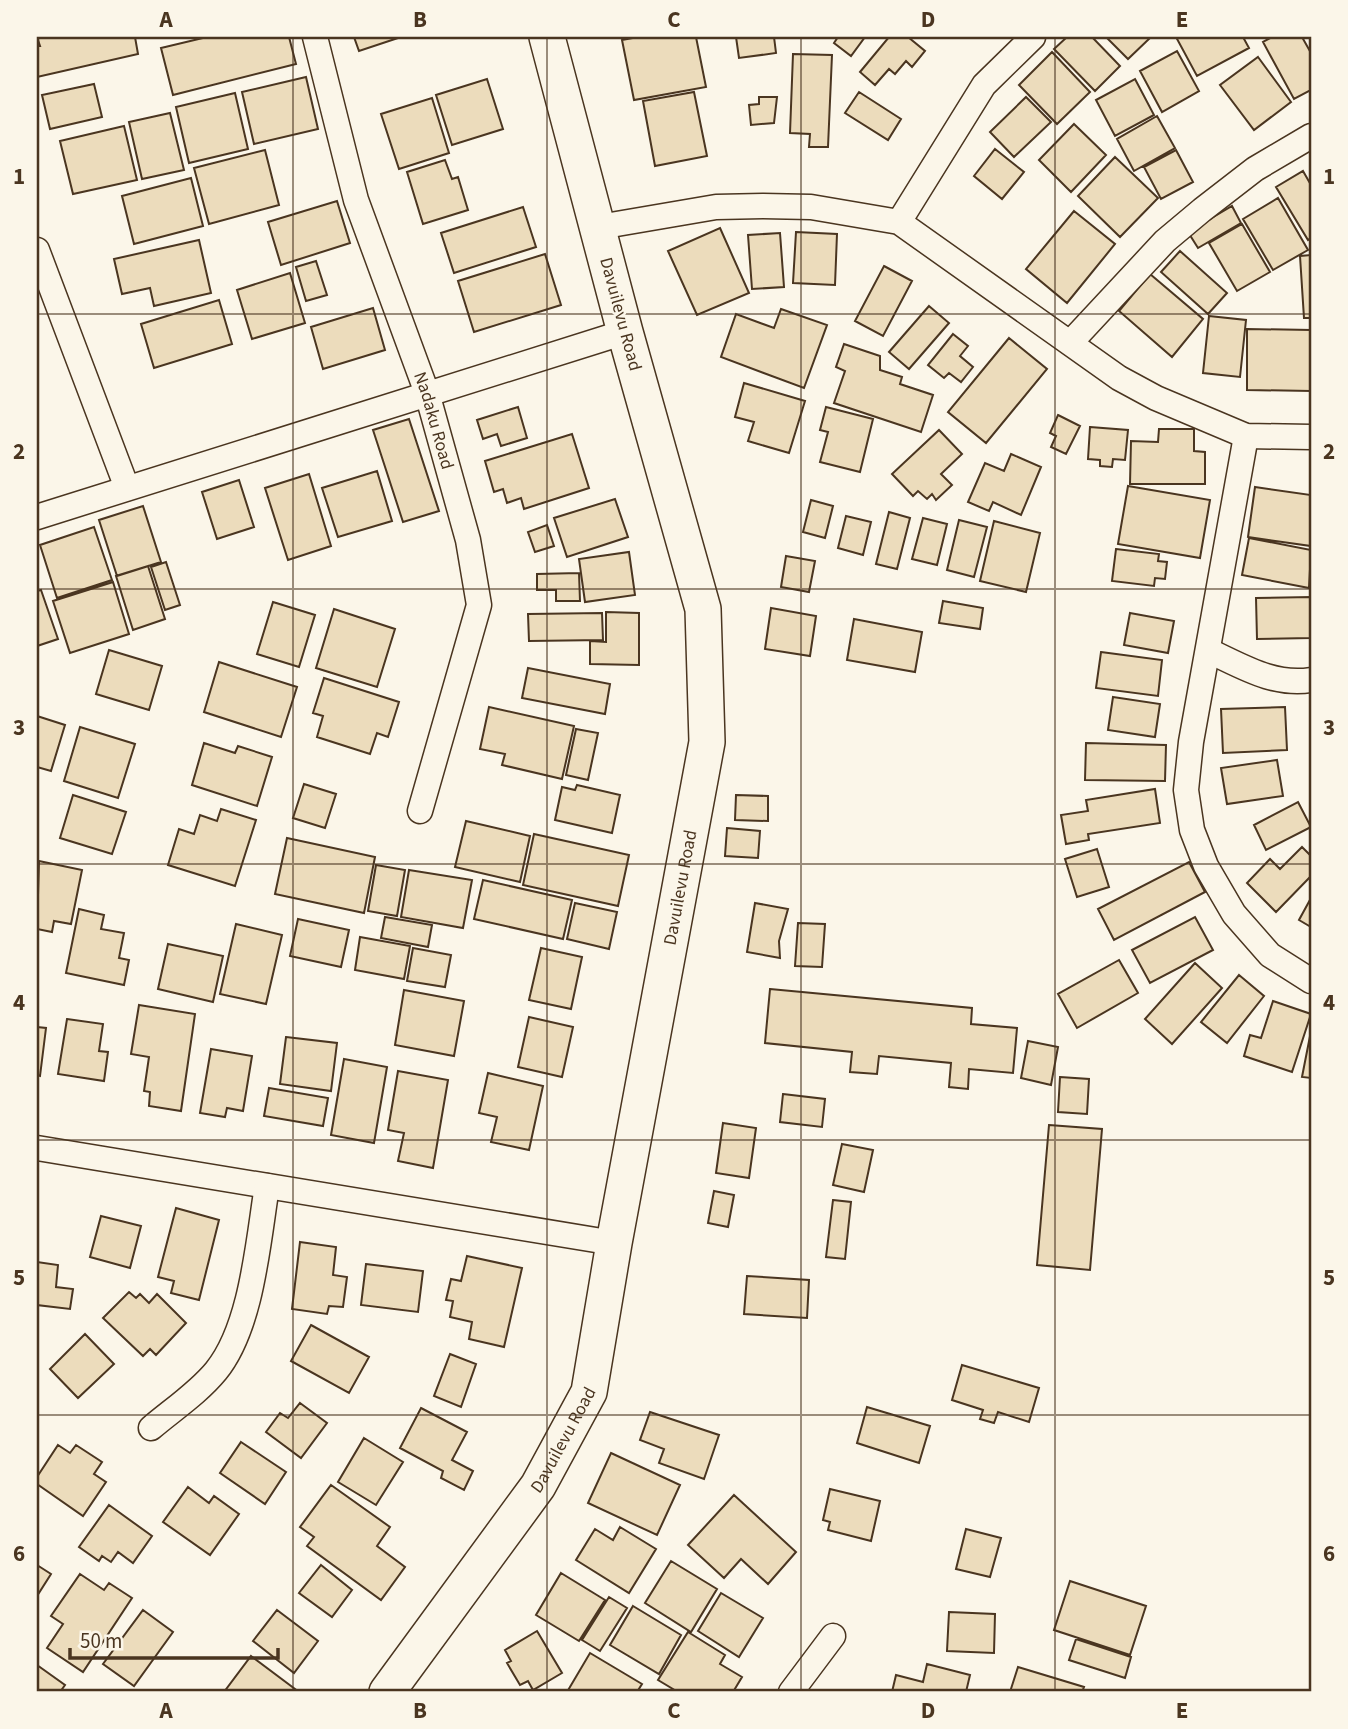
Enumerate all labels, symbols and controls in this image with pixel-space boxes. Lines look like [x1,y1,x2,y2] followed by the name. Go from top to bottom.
[158,3,173,36] text: A
[413,3,427,36] text: B
[667,3,681,36] text: C
[921,3,935,36] text: D
[1176,3,1188,36] text: E
[13,160,25,193] text: 1
[1323,160,1335,193] text: 1
[593,254,648,374] street label: Davuilevu Road
[407,368,460,472] street label: Nadaku Road
[13,435,25,468] text: 2
[1323,435,1335,468] text: 2
[13,711,25,744] text: 3
[1323,711,1335,744] text: 3
[658,828,703,947] street label: Davuilevu Road
[13,986,25,1019] text: 4
[1323,986,1335,1019] text: 4
[13,1261,25,1294] text: 5
[1323,1261,1335,1294] text: 5
[525,1383,602,1498] street label: Davuilevu Road
[13,1537,25,1570] text: 6
[1323,1537,1335,1570] text: 6
[70,1617,278,1661] scale bar
[80,1626,122,1656] text: 50 m
[158,1694,173,1727] text: A
[413,1694,427,1727] text: B
[667,1694,681,1727] text: C
[921,1694,935,1727] text: D
[1176,1694,1188,1727] text: E

